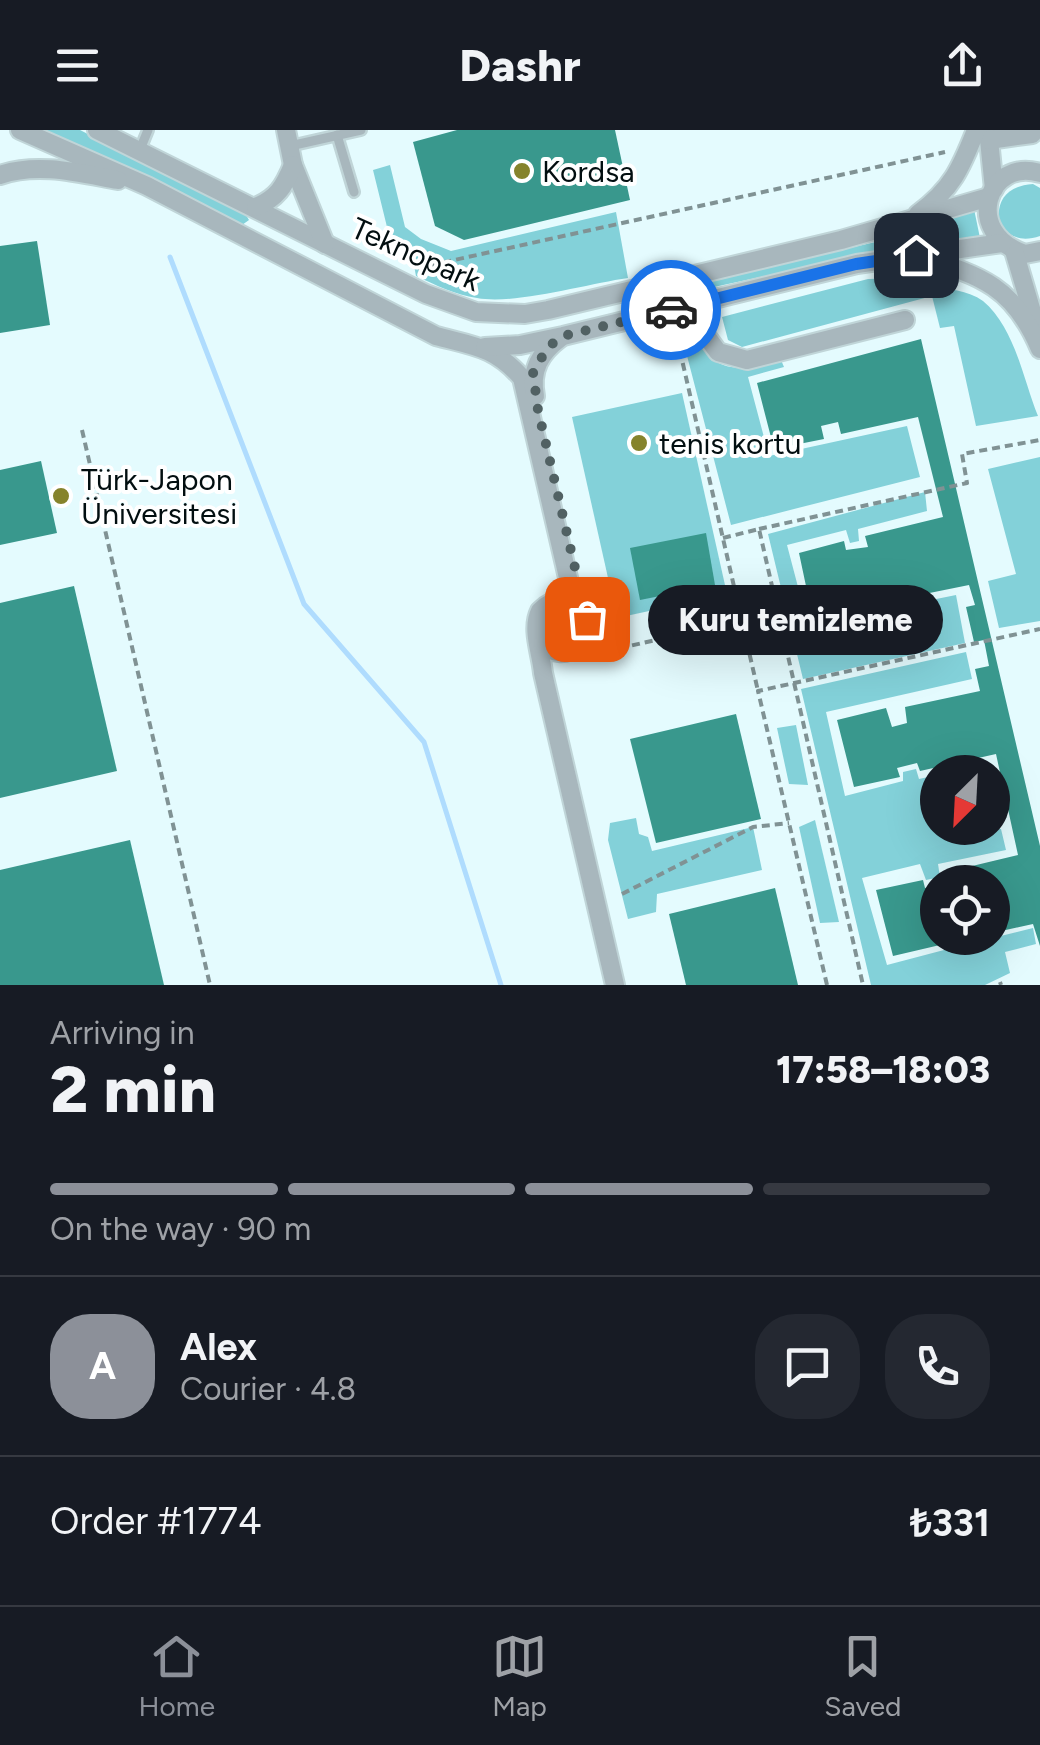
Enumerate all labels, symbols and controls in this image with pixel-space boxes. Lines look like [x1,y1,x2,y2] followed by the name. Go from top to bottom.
[50,38,105,93] icon: menu
[459,38,581,92] text: Dashr
[935,38,990,93] icon: share
[542,153,634,190] place label: Kordsa
[511,160,533,182] marker: Kordsa
[346,209,487,299] street label: Teknopark
[874,213,959,298] pin
[889,228,944,283] icon: home
[621,260,721,360] courier
[644,283,699,338] icon: car
[659,425,802,462] place label: tenis kortu
[628,432,650,454] marker: tenis kortu
[81,461,237,532] place label: Türk-Japon Üniversitesi
[50,485,72,507] marker: Türk-Japon Üniversitesi
[545,577,630,662] pin
[647,584,942,654] callout: Kuru temizleme
[560,592,615,647] icon: bag
[679,601,912,639] text: Kuru temizleme
[920,755,1010,845] north arrow
[920,755,1010,955] map controls
[920,865,1010,955] button: locate
[50,1014,195,1052] text: Arriving in
[776,1047,990,1093] text: 17:58–18:03
[50,1050,216,1128] text: 2 min
[50,1210,311,1248] text: On the way · 90 m
[755,1314,860,1419] button: chat
[885,1314,990,1419] button: phone
[180,1324,257,1370] text: Alex
[89,1343,116,1389] text: A
[180,1370,356,1408] text: Courier · 4.8
[50,1498,262,1544] text: Order #1774
[910,1500,990,1546] text: ₺331
[139,1629,215,1723] tab: Home
[492,1629,547,1723] tab: Map
[824,1629,901,1723] tab: Saved

